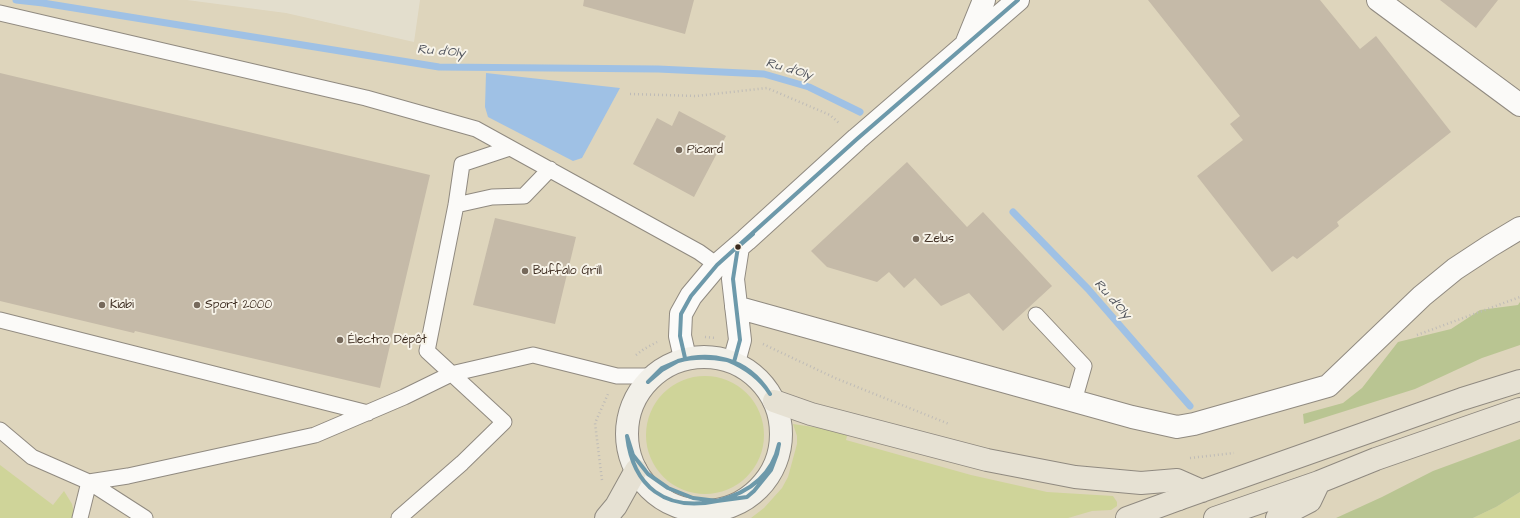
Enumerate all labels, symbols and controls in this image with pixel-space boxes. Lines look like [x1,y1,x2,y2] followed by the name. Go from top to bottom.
[417,42,465,62] water label: Ru d'Oly
[764,56,814,84] water label: Ru d'Oly
[687,143,723,157] place label: Picard
[674,145,684,155] marker: Picard
[924,232,954,246] place label: Zelus
[911,234,921,244] marker: Zelus
[733,242,743,252] unlabelled marker
[533,264,602,278] place label: Buffalo Grill
[520,266,530,276] marker: Buffalo Grill
[1090,277,1134,323] water label: Ru d'Oly
[110,298,134,312] place label: Kiabi
[205,298,272,312] place label: Sport 2000
[97,300,107,310] marker: Kiabi
[192,300,202,310] marker: Sport 2000
[348,333,427,347] place label: Électro Dépôt
[335,335,345,345] marker: Électro Dépôt

